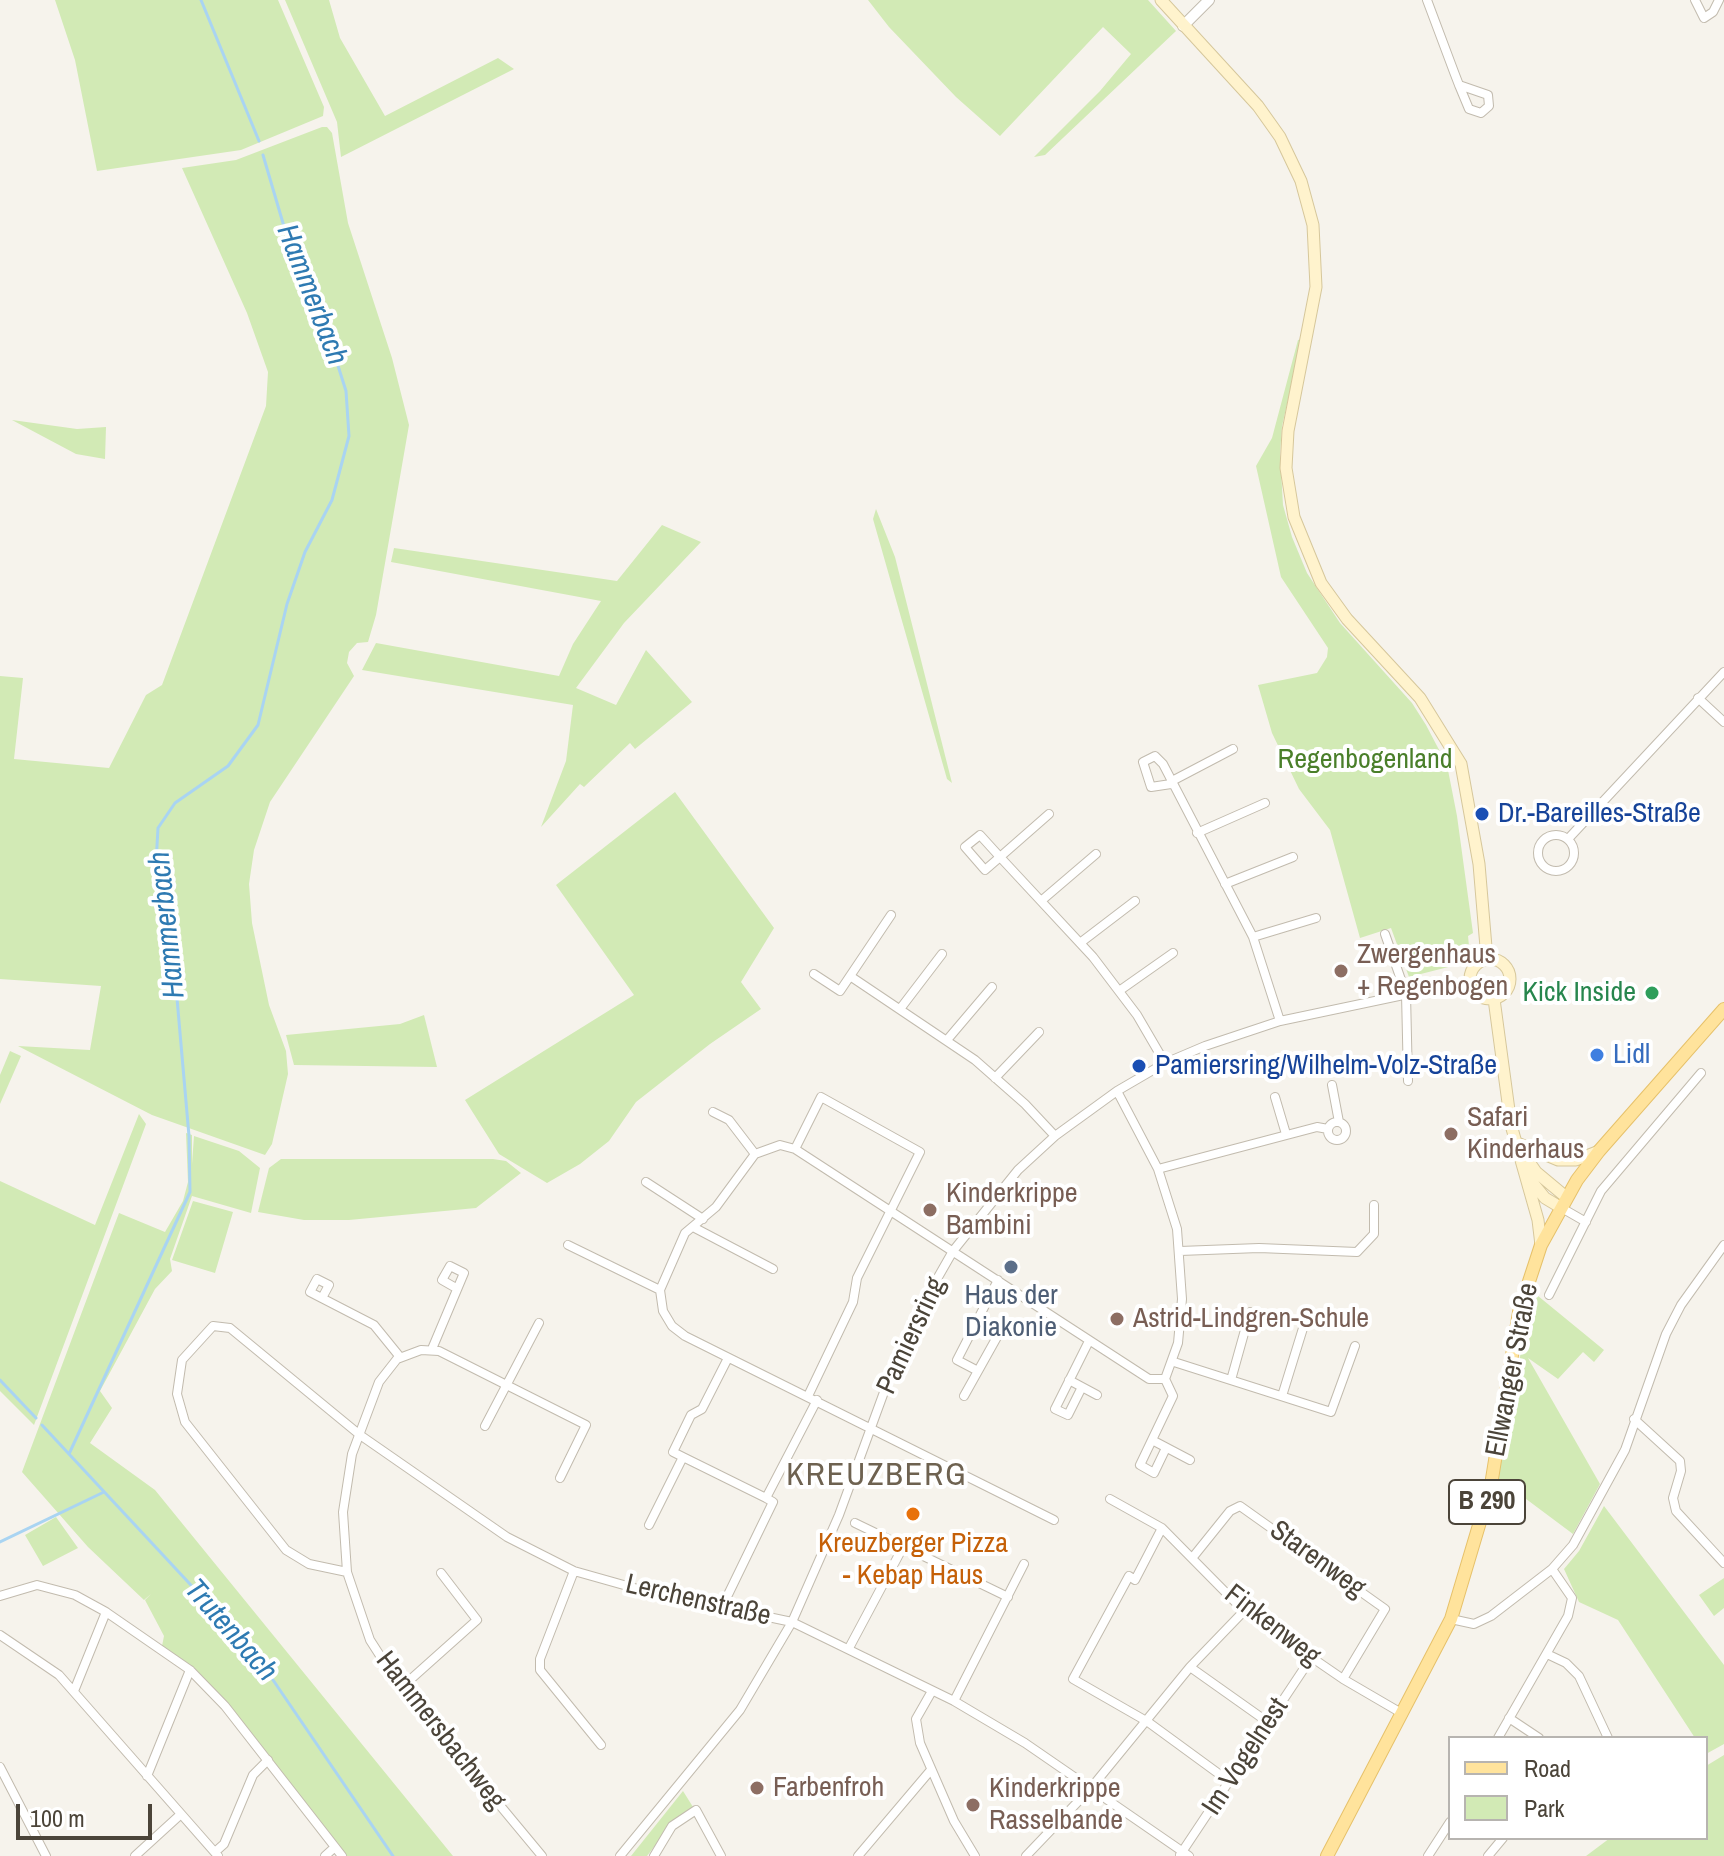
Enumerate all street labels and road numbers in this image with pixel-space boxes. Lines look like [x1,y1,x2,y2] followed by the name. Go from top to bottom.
[870,1272,954,1400] street label: Pamiersring
[1480,1280,1546,1460] street label: Ellwanger Straße
[1449,1480,1525,1524] road number: B 290
[1263,1514,1371,1606] street label: Starenweg
[622,1568,774,1634] street label: Lerchenstraße
[1217,1578,1327,1674] street label: Finkenweg
[368,1645,512,1817] street label: Hammersbachweg
[1196,1692,1296,1822] street label: Im Vogelnest

